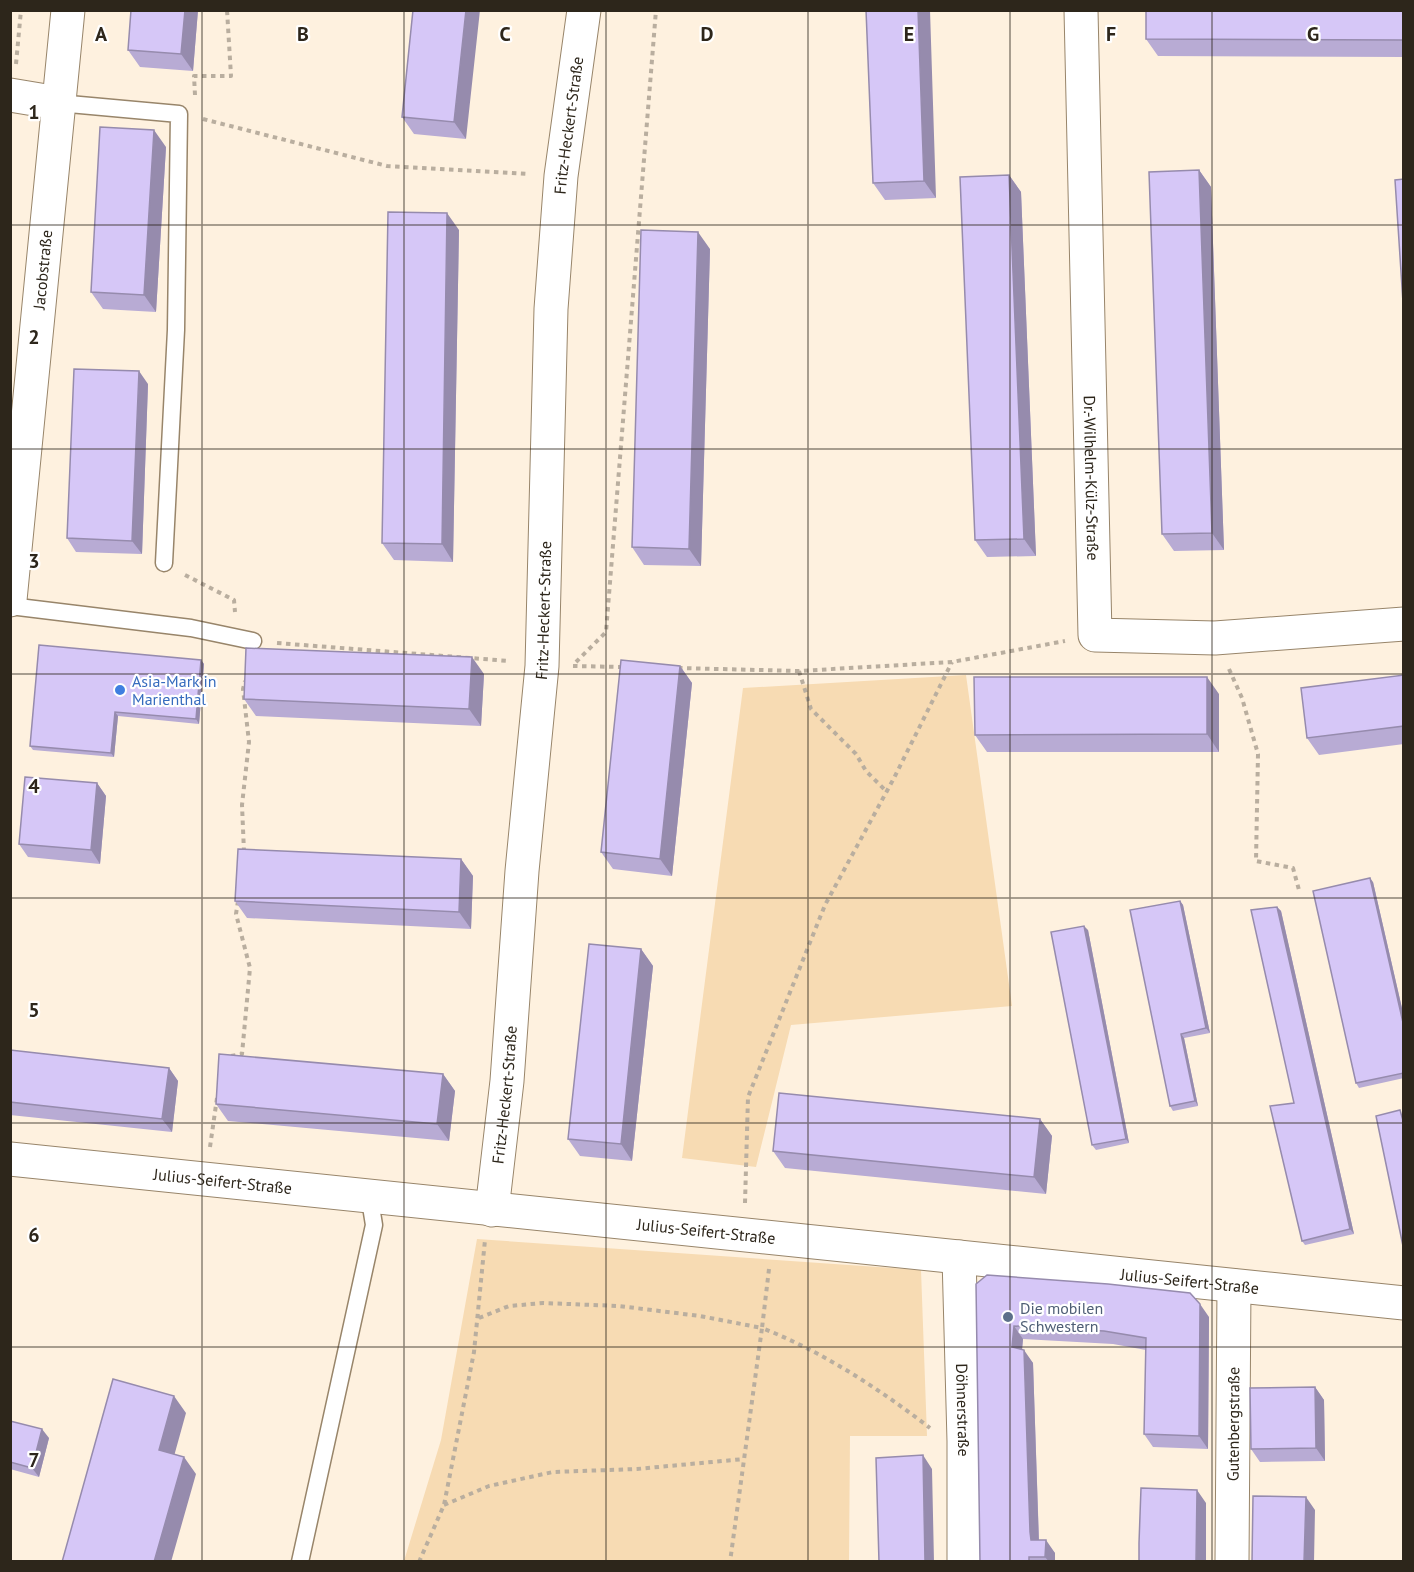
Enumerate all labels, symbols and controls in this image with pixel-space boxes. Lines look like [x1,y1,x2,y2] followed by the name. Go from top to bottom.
[95,21,108,47] text: A
[297,21,309,47] text: B
[499,21,511,47] text: C
[701,21,714,47] text: D
[904,21,914,47] text: E
[1106,21,1116,47] text: F
[1307,21,1319,47] text: G
[550,55,587,195] street label: Fritz-Heckert-Straße
[28,99,40,125] text: 1
[29,229,56,311] street label: Jacobstraße
[28,324,40,350] text: 2
[1080,395,1103,561] street label: Dr.-Wilhelm-Külz-Straße
[531,541,555,681] street label: Fritz-Heckert-Straße
[28,548,40,574] text: 3
[132,671,217,709] place label: Asia-Mark in Marienthal
[113,683,127,697] marker: Asia-Mark in Marienthal
[28,773,40,799] text: 4
[28,997,40,1023] text: 5
[487,1025,521,1165] street label: Fritz-Heckert-Straße
[152,1164,293,1198] street label: Julius-Seifert-Straße
[635,1214,776,1248] street label: Julius-Seifert-Straße
[28,1222,40,1248] text: 6
[1119,1264,1260,1298] street label: Julius-Seifert-Straße
[1020,1298,1103,1336] place label: Die mobilen Schwestern
[1001,1310,1015,1324] marker: Die mobilen Schwestern
[952,1363,974,1457] street label: Döhnerstraße
[1223,1367,1243,1481] street label: Gutenbergstraße
[28,1447,40,1473] text: 7

